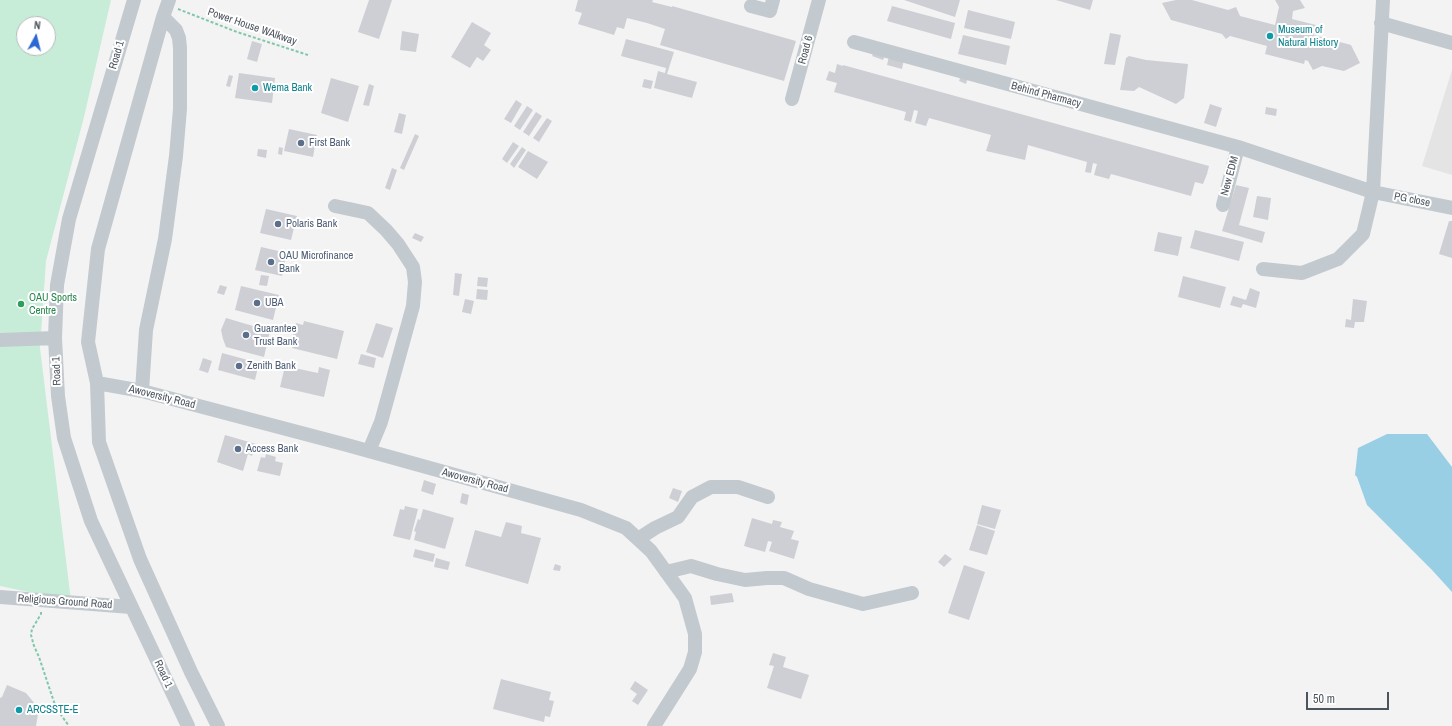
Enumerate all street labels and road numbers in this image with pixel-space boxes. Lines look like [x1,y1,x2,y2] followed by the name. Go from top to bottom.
[206,6,298,48] street label: Power House WAlkway
[796,34,816,66] street label: Road 6
[107,39,127,71] street label: Road 1
[1010,79,1082,111] street label: Behind Pharmacy
[1218,155,1242,197] street label: New EDM
[1393,190,1431,210] street label: PG close
[50,356,64,386] street label: Road 1
[127,382,197,412] street label: Awoversity Road
[440,466,510,496] street label: Awoversity Road
[17,592,113,612] street label: Religious Ground Road
[151,658,175,690] street label: Road 1

